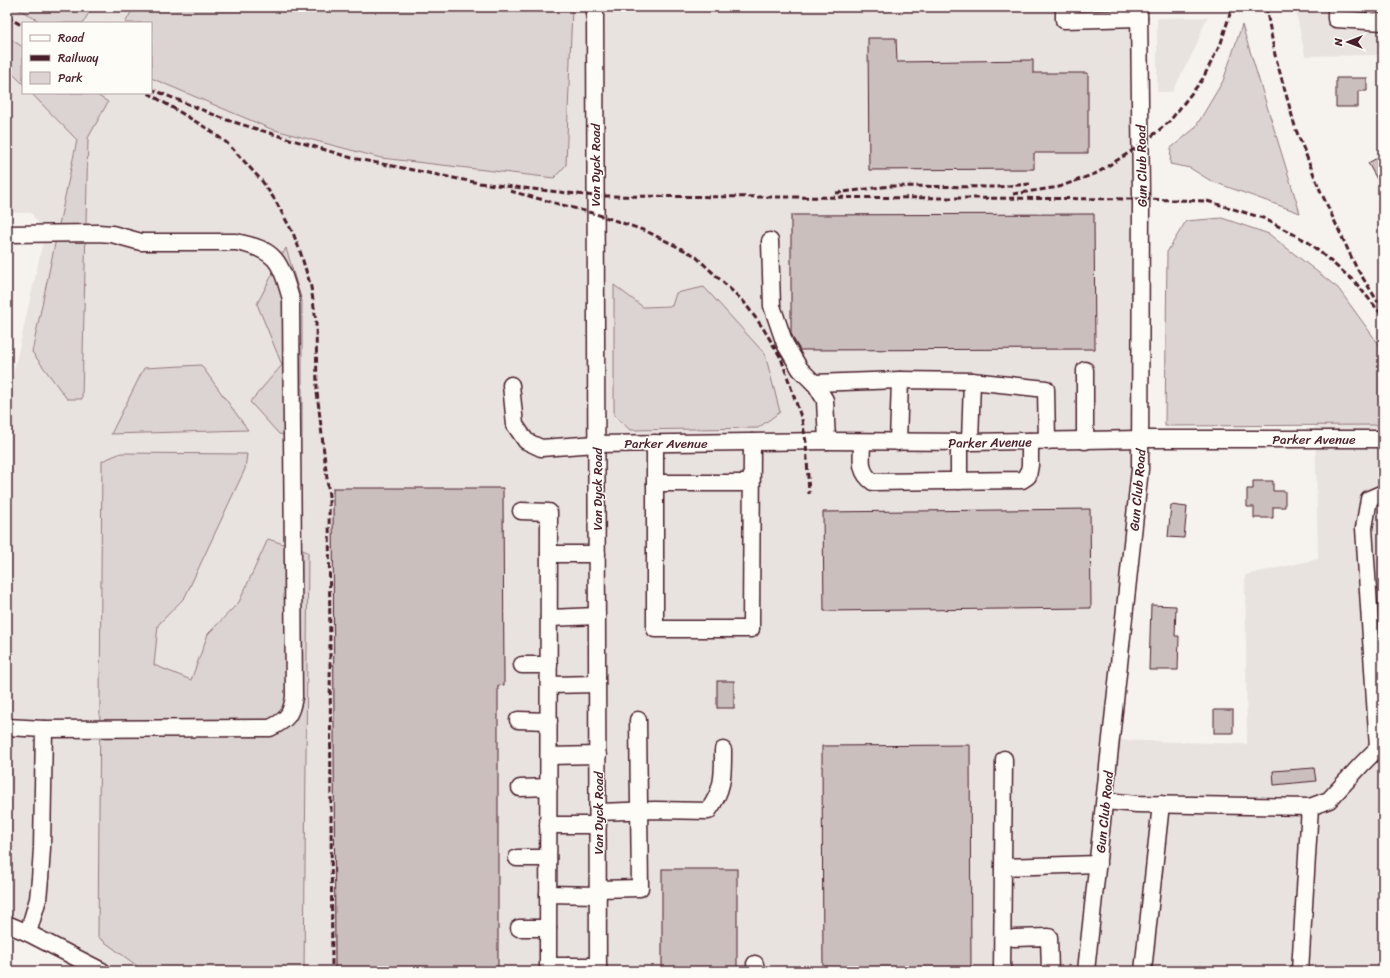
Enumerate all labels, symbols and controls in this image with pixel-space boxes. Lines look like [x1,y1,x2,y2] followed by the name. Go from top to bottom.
[22,22,152,94] legend
[1328,22,1368,62] north arrow
[58,27,85,49] text: Road
[1329,38,1348,47] text: N
[58,47,99,69] text: Railway
[58,67,83,89] text: Park
[584,122,607,206] street label: Van Dyck Road
[1129,124,1154,207] street label: Gun Club Road
[1272,428,1356,451] street label: Parker Avenue
[948,430,1032,455] street label: Parker Avenue
[624,432,708,455] street label: Parker Avenue
[586,446,609,530] street label: Van Dyck Road
[1122,447,1153,532] street label: Gun Club Road
[1089,769,1120,854] street label: Gun Club Road
[587,770,610,854] street label: Van Dyck Road

